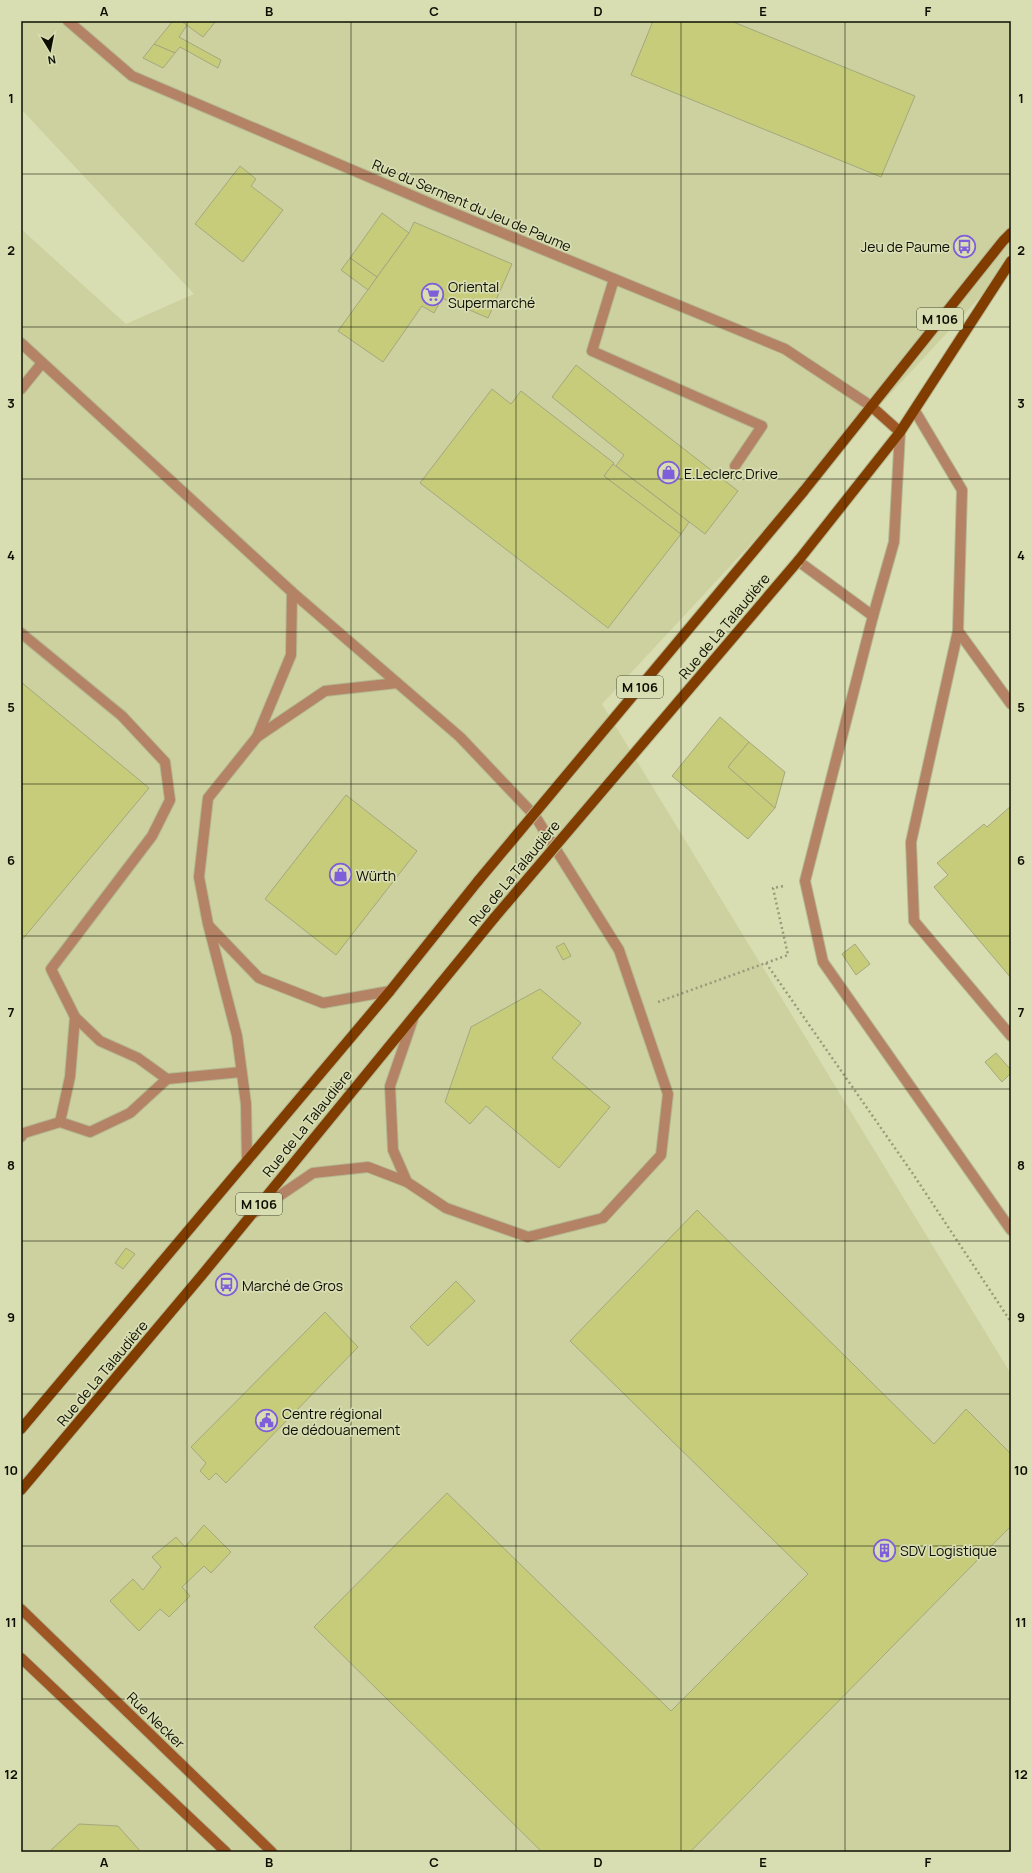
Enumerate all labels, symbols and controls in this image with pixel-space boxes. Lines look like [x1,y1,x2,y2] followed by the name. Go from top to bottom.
[100,2,109,20] text: A
[265,2,273,20] text: B
[429,2,439,20] text: C
[593,2,603,20] text: D
[759,2,767,20] text: E
[925,2,932,20] text: F
[30,30,70,70] north arrow
[47,52,57,68] text: N
[8,89,14,107] text: 1
[1018,89,1024,107] text: 1
[369,154,575,256] street label: Rue du Serment du Jeu de Paume
[952,233,978,259] bus stop icon: Jeu de Paume
[861,237,950,256] place label: Jeu de Paume
[7,241,15,259] text: 2
[1017,241,1025,259] text: 2
[448,277,535,312] place label: Oriental Supermarché
[419,281,445,307] supermarket icon: Oriental Supermarché
[917,308,963,330] road number: M 106
[7,394,15,412] text: 3
[1017,394,1025,412] text: 3
[656,460,682,486] shop icon: E.Leclerc Drive
[684,464,778,483] place label: E.Leclerc Drive
[7,546,15,564] text: 4
[1017,546,1025,564] text: 4
[674,569,774,683] street label: Rue de La Talaudière
[617,676,663,698] road number: M 106
[7,698,15,716] text: 5
[1017,698,1025,716] text: 5
[464,816,564,930] street label: Rue de La Talaudière
[7,851,15,869] text: 6
[1017,851,1025,869] text: 6
[328,862,354,888] shop icon: Würth
[356,866,396,885] place label: Würth
[8,1003,15,1021] text: 7
[1018,1003,1025,1021] text: 7
[258,1066,356,1180] street label: Rue de La Talaudière
[7,1156,15,1174] text: 8
[1017,1156,1025,1174] text: 8
[236,1193,282,1215] road number: M 106
[213,1272,239,1298] bus stop icon: Marché de Gros
[242,1276,343,1295] place label: Marché de Gros
[7,1308,15,1326] text: 9
[1017,1308,1025,1326] text: 9
[52,1316,152,1430] street label: Rue de La Talaudière
[282,1404,401,1439] place label: Centre régional de dédouanement
[254,1408,280,1434] public building icon: Centre régional de dédouanement
[4,1461,18,1479] text: 10
[1014,1461,1028,1479] text: 10
[872,1537,898,1563] building icon: SDV Logistique
[900,1541,997,1560] place label: SDV Logistique
[5,1613,17,1631] text: 11
[1015,1613,1027,1631] text: 11
[123,1688,189,1752] street label: Rue Necker
[4,1765,18,1783] text: 12
[1014,1765,1028,1783] text: 12
[100,1853,109,1871] text: A
[265,1853,273,1871] text: B
[429,1853,439,1871] text: C
[593,1853,603,1871] text: D
[759,1853,767,1871] text: E
[925,1853,932,1871] text: F

